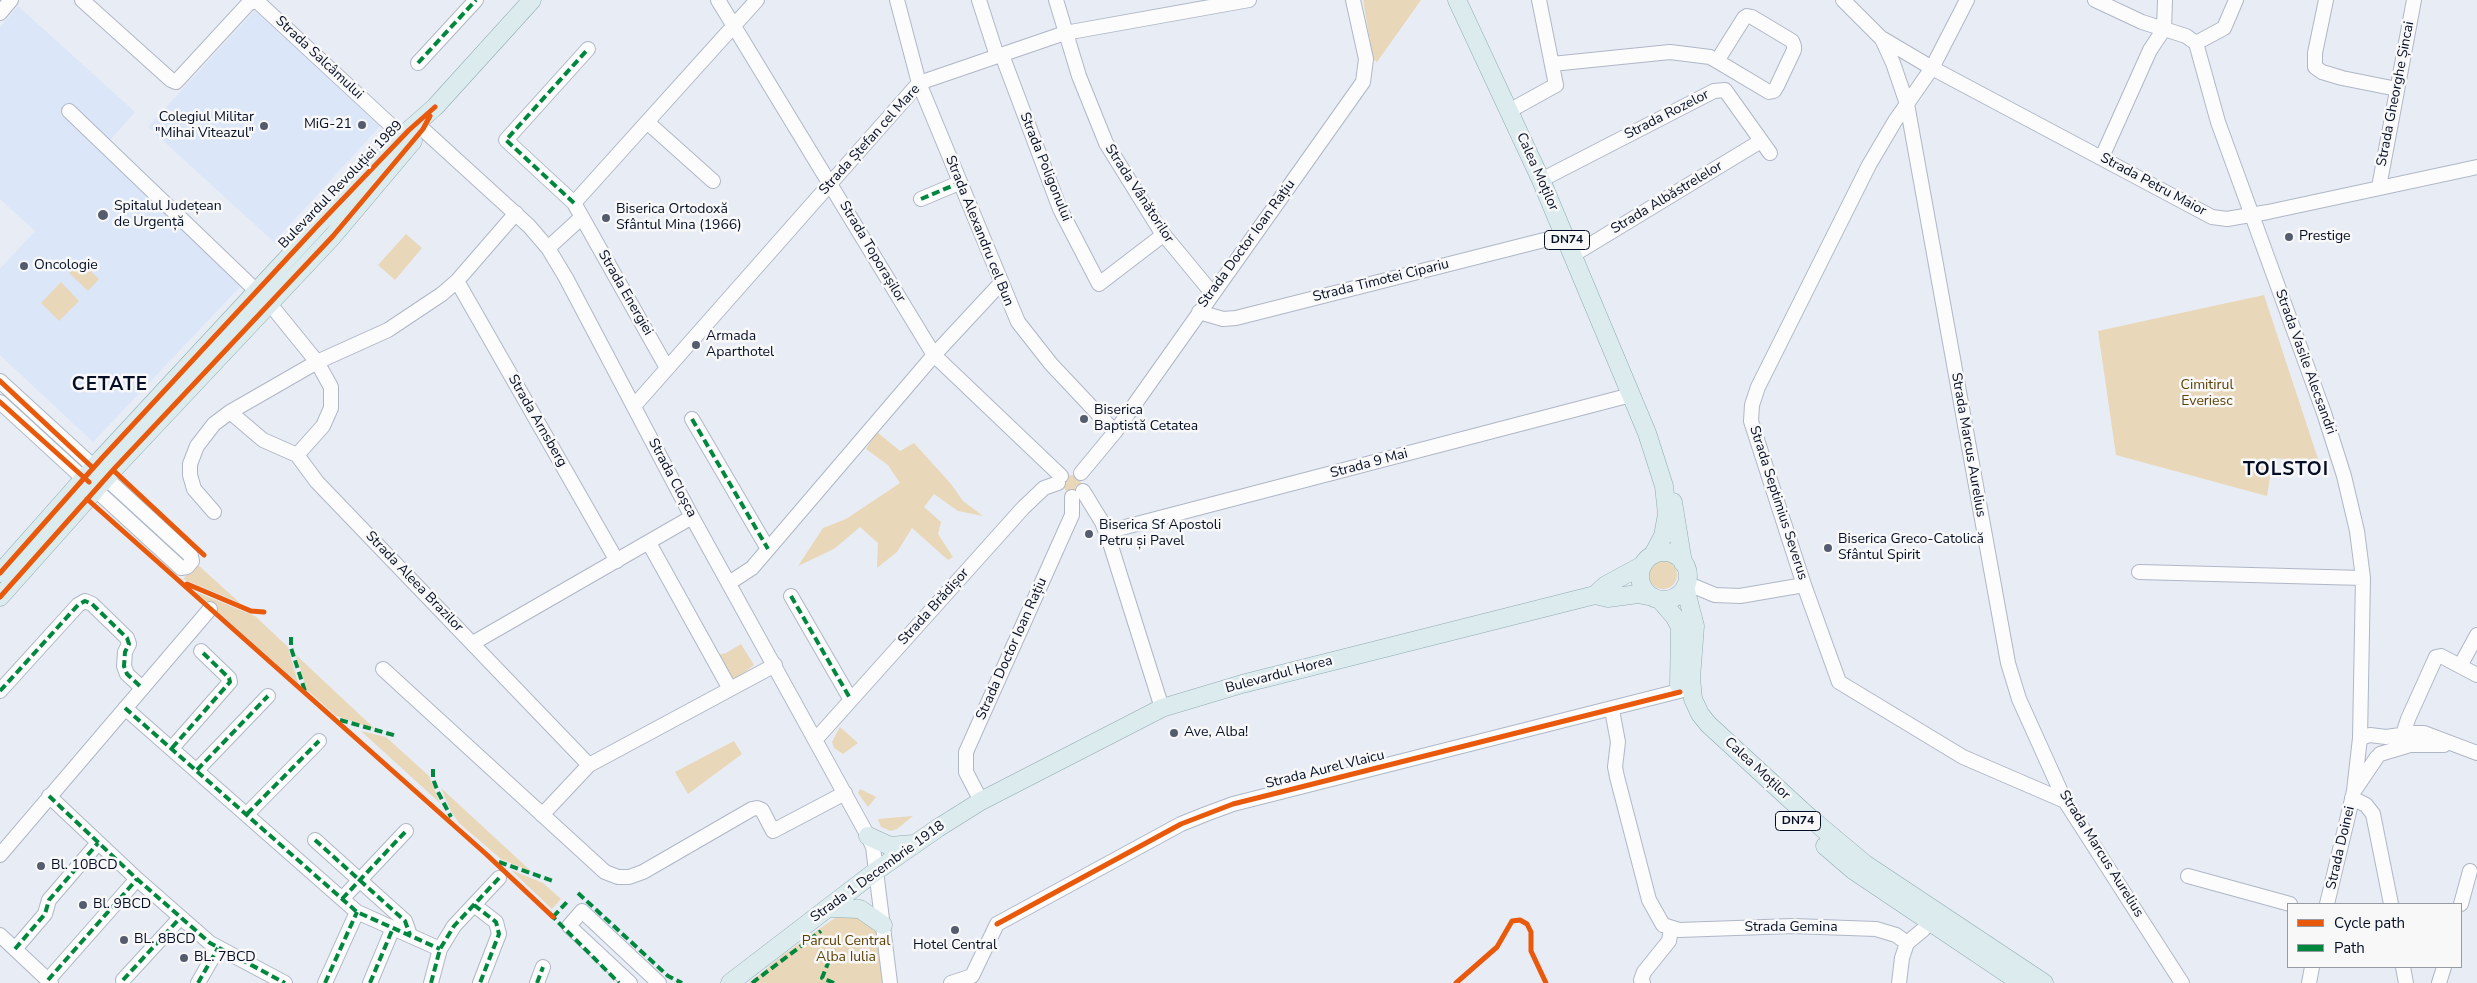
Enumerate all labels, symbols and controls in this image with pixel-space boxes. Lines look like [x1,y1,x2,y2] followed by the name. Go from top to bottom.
[272,13,366,103] street label: Strada Salcâmului
[2374,20,2418,168] street label: Strada Gheorghe Șincai
[816,81,924,199] street label: Strada Ștefan cel Mare
[1622,86,1712,144] street label: Strada Rozelor
[155,110,254,142] place label: Colegiul Militar "Mihai Viteazul"
[1016,110,1074,224] street label: Strada Poligonului
[304,117,352,133] place label: MiG-21
[275,118,407,252] street label: Bulevardul Revoluției 1989
[356,119,368,131] marker: MiG-21
[258,120,270,132] marker: Colegiul Militar "Mihai Viteazul"
[1512,130,1562,214] street label: Calea Moților
[1101,141,1177,247] street label: Strada Vânătorilor
[2097,150,2209,220] street label: Strada Petru Maior
[941,153,1017,309] street label: Strada Alexandru cel Bun
[1608,158,1726,238] street label: Strada Albăstrelelor
[1195,177,1299,311] street label: Strada Doctor Ioan Rațiu
[835,198,909,306] street label: Strada Toporașilor
[114,199,222,232] place label: Spitalul Județean de Urgență
[616,202,742,234] place label: Biserica Ortodoxă Sfântul Mina (1966)
[96,208,110,222] marker: Spitalul Județean de Urgență
[600,212,612,224] marker: Biserica Ortodoxă Sfântul Mina (1966)
[2299,229,2351,245] place label: Prestige
[1544,230,1590,250] road number: DN74
[2283,231,2295,243] marker: Prestige
[594,247,656,339] street label: Strada Energiei
[1311,256,1451,306] street label: Strada Timotei Cipariu
[34,258,98,274] place label: Oncologie
[18,260,30,272] marker: Oncologie
[2271,287,2339,437] street label: Strada Vasile Alecsandri
[706,329,774,362] place label: Armada Aparthotel
[690,339,702,351] marker: Armada Aparthotel
[1947,371,1989,519] street label: Strada Marcus Aurelius
[504,372,570,470] street label: Strada Arnsberg
[71,374,149,396] district label: CETATE
[2180,378,2234,411] park label: Cimitirul Everiesc
[1094,403,1198,436] place label: Biserica Baptistă Cetatea
[1078,413,1090,425] marker: Biserica Baptistă Cetatea
[1745,424,1811,582] street label: Strada Septimius Severus
[644,436,700,520] street label: Strada Cloșca
[1328,446,1410,482] street label: Strada 9 Mai
[2242,459,2330,481] district label: TOLSTOI
[1099,518,1221,550] place label: Biserica Sf Apostoli Petru și Pavel
[362,528,466,636] street label: Strada Aleea Brazilor
[1083,528,1095,540] marker: Biserica Sf Apostoli Petru și Pavel
[1838,532,1984,564] place label: Biserica Greco-Catolică Sfântul Spirit
[1822,542,1834,554] marker: Biserica Greco-Catolică Sfântul Spirit
[895,565,973,649] street label: Strada Brădișor
[973,575,1051,723] street label: Strada Doctor Ioan Rațiu
[1224,653,1334,697] street label: Bulevardul Horea
[1184,725,1248,741] place label: Ave, Alba!
[1168,727,1180,739] marker: Ave, Alba!
[1721,734,1793,804] street label: Calea Moților
[1264,747,1386,793] street label: Strada Aurel Vlaicu
[2055,787,2147,921] street label: Strada Marcus Aurelius
[2323,805,2359,891] street label: Strada Doinei
[1776,811,1820,830] road number: DN74
[808,818,948,926] street label: Strada 1 Decembrie 1918
[51,858,118,874] place label: Bl. 10BCD
[35,860,47,872] marker: Bl. 10BCD
[93,897,151,913] place label: Bl. 9BCD
[77,899,89,911] marker: Bl. 9BCD
[2287,903,2462,968] legend
[2334,913,2405,933] text: Cycle path
[1744,920,1838,936] street label: Strada Gemina
[949,924,961,936] marker: Hotel Central
[134,932,196,948] place label: BL. 8BCD
[118,934,130,946] marker: BL. 8BCD
[802,934,890,966] park label: Parcul Central Alba Iulia
[913,938,997,954] place label: Hotel Central
[2334,938,2365,958] text: Path
[194,950,256,966] place label: BL. 7BCD
[178,952,190,964] marker: BL. 7BCD

